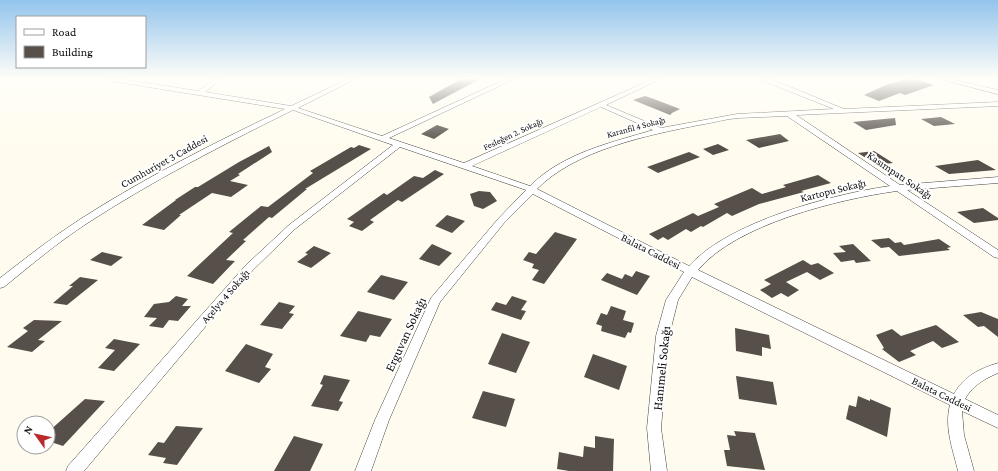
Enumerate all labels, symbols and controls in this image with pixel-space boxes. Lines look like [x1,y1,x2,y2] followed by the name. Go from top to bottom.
[16,16,146,68] legend
[52,25,77,39] text: Road
[52,45,93,59] text: Building
[606,114,667,140] street label: Karanfil 4 Sokağı
[482,116,545,152] street label: Fesleğen 2. Sokağı
[118,132,210,191] street label: Cumhuriyet 3 Caddesi
[865,149,935,202] street label: Kasımpatı Sokağı
[799,176,867,205] street label: Kartopu Sokağı
[619,231,683,271] street label: Balata Caddesi
[198,267,252,326] street label: Açelya 4 Sokağı
[382,294,429,374] street label: Erguvan Sokağı
[650,325,673,411] street label: Hanımeli Sokağı
[910,374,974,414] street label: Balata Caddesi
[16,415,56,455] north arrow
[21,423,35,436] text: N

